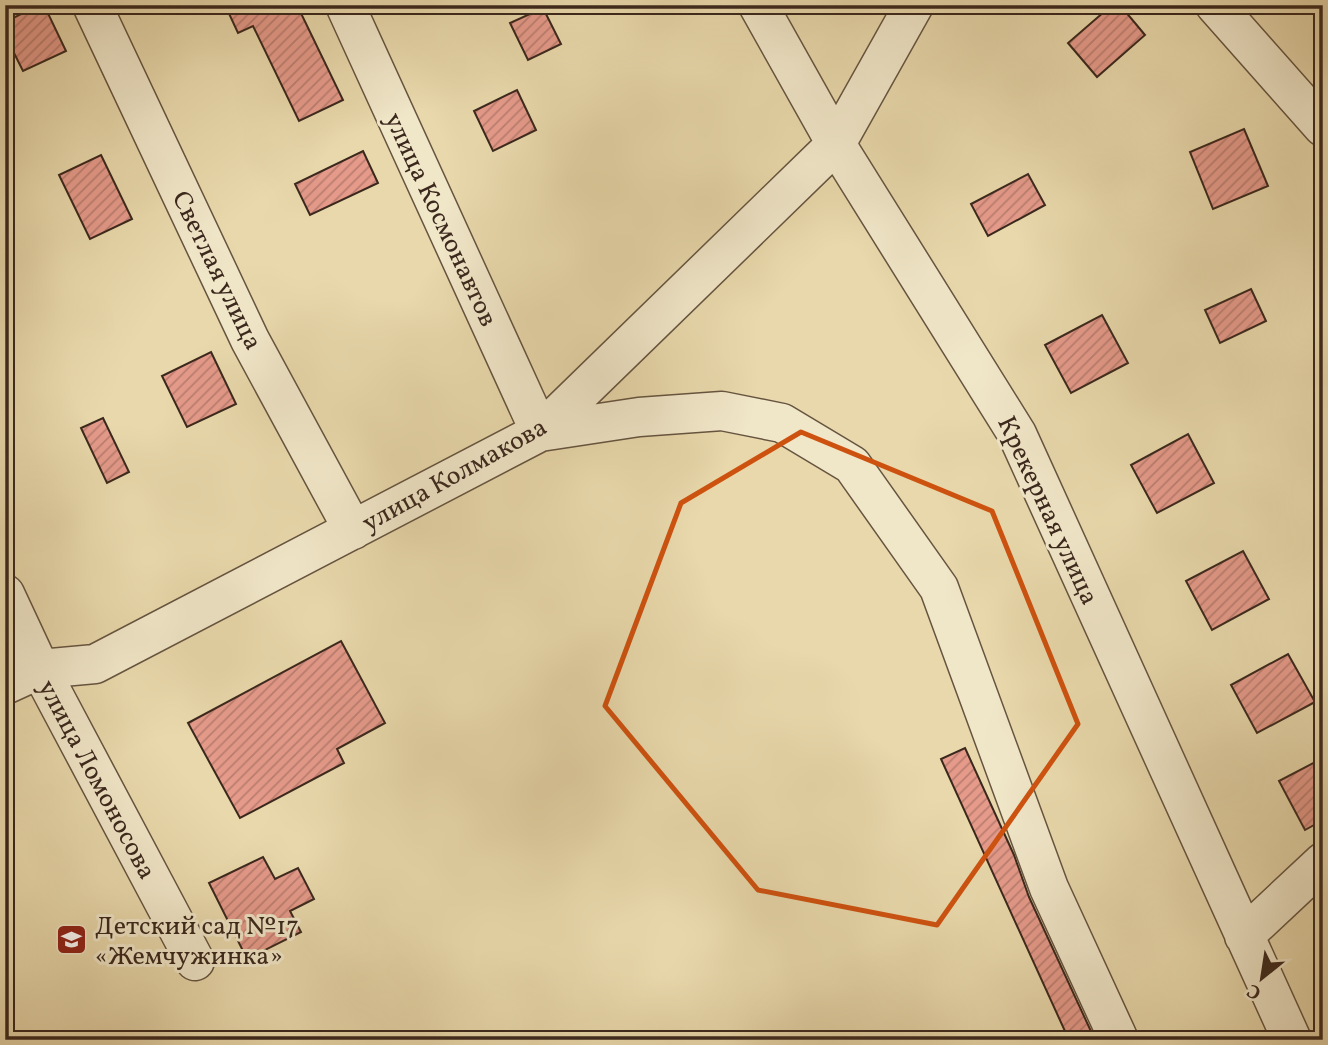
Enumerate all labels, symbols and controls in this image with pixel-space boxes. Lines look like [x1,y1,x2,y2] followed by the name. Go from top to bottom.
[375,107,506,333] street label: улица Космонавтов
[162,185,270,356] street label: Светлая улица
[356,410,554,542] street label: улица Колмакова
[988,410,1107,611] street label: Крекерная улица
[28,674,164,886] street label: улица Ломоносова
[95,909,299,975] place label: Детский сад №17 «Жемчужинка»
[55,923,89,957] school or university icon: Детский сад №17 «Жемчужинка»
[1226,944,1296,1014] north arrow
[1243,977,1266,1005] text: С

